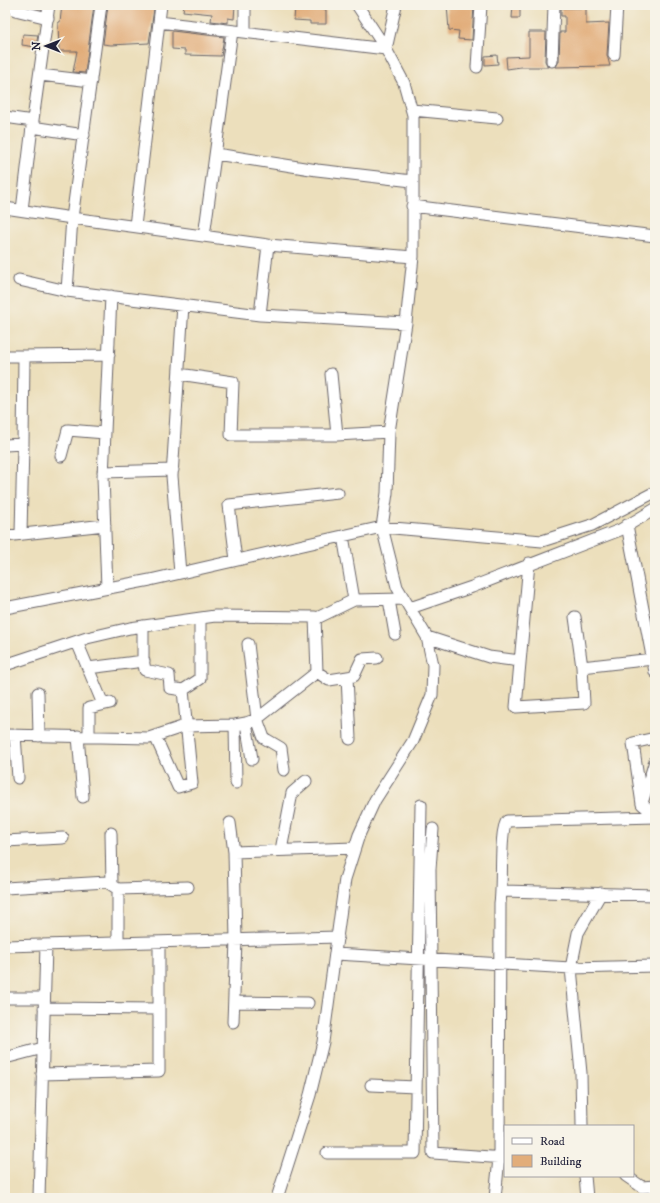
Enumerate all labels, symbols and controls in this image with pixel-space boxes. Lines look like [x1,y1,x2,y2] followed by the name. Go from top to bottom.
[26,26,66,66] north arrow
[30,41,44,51] text: N
[504,1125,634,1177] legend
[540,1134,565,1149] text: Road
[540,1154,581,1169] text: Building

